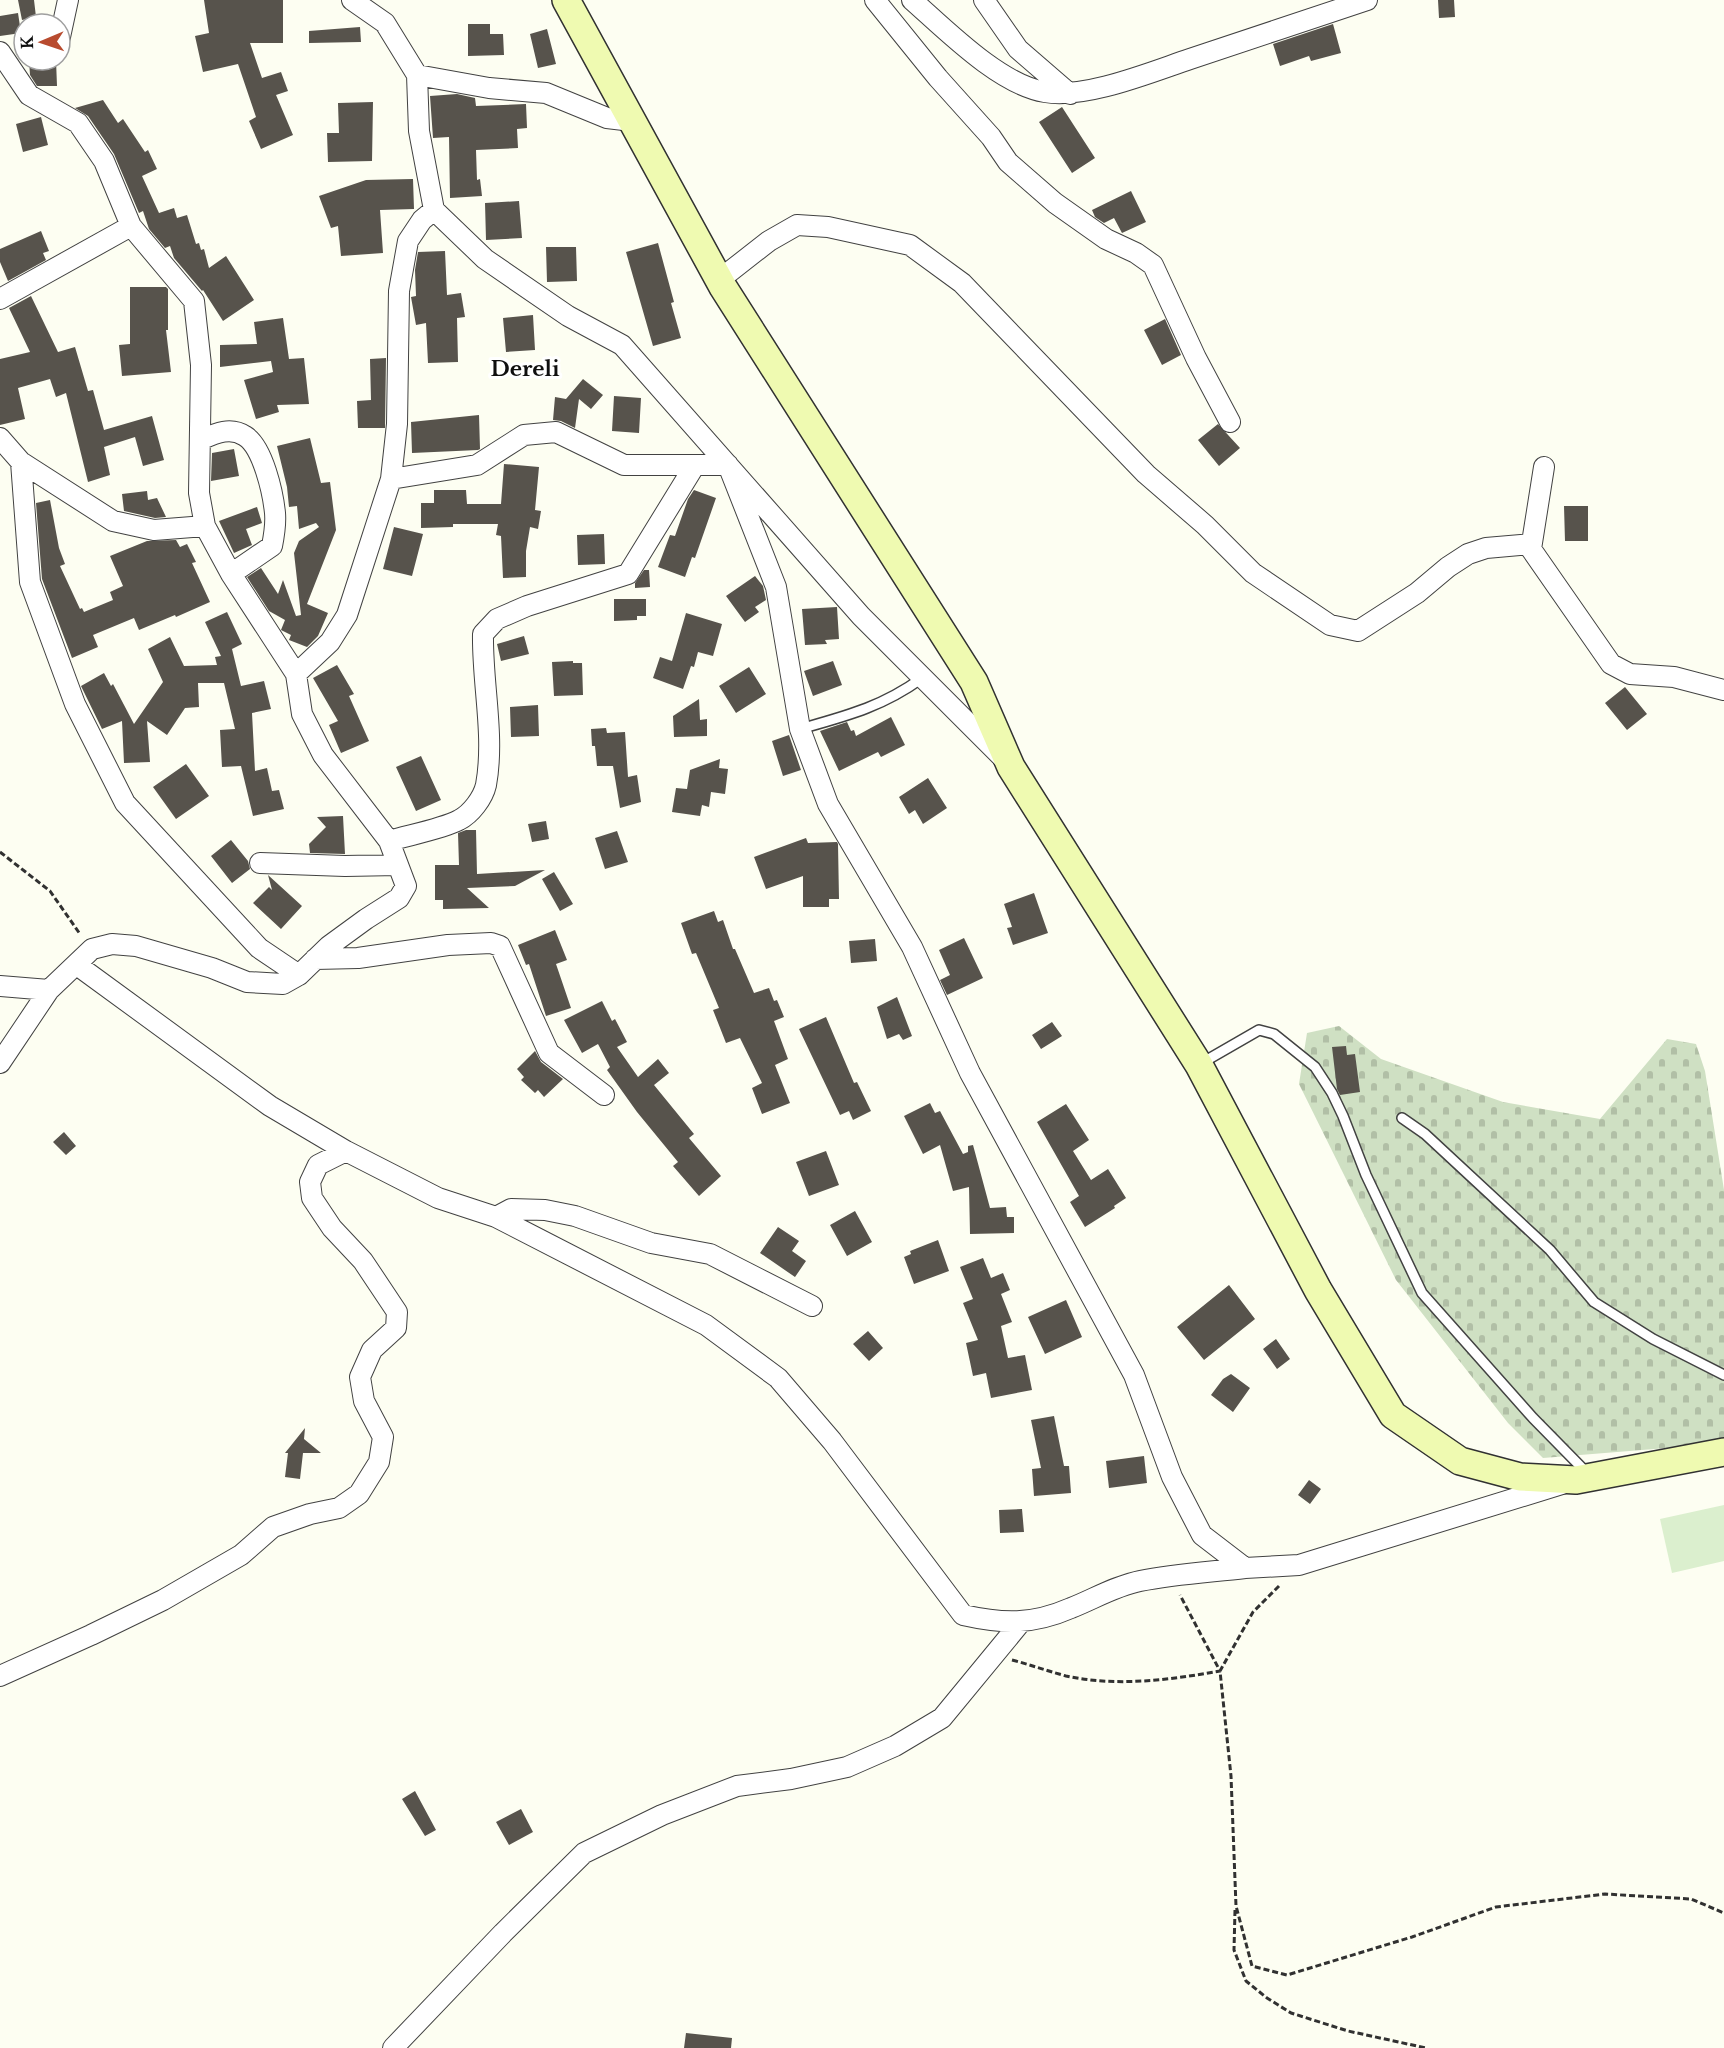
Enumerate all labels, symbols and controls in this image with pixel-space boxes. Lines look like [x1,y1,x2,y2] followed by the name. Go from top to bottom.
[12,12,72,72] north arrow
[17,35,37,49] text: K
[490,356,560,382] district label: Dereli

